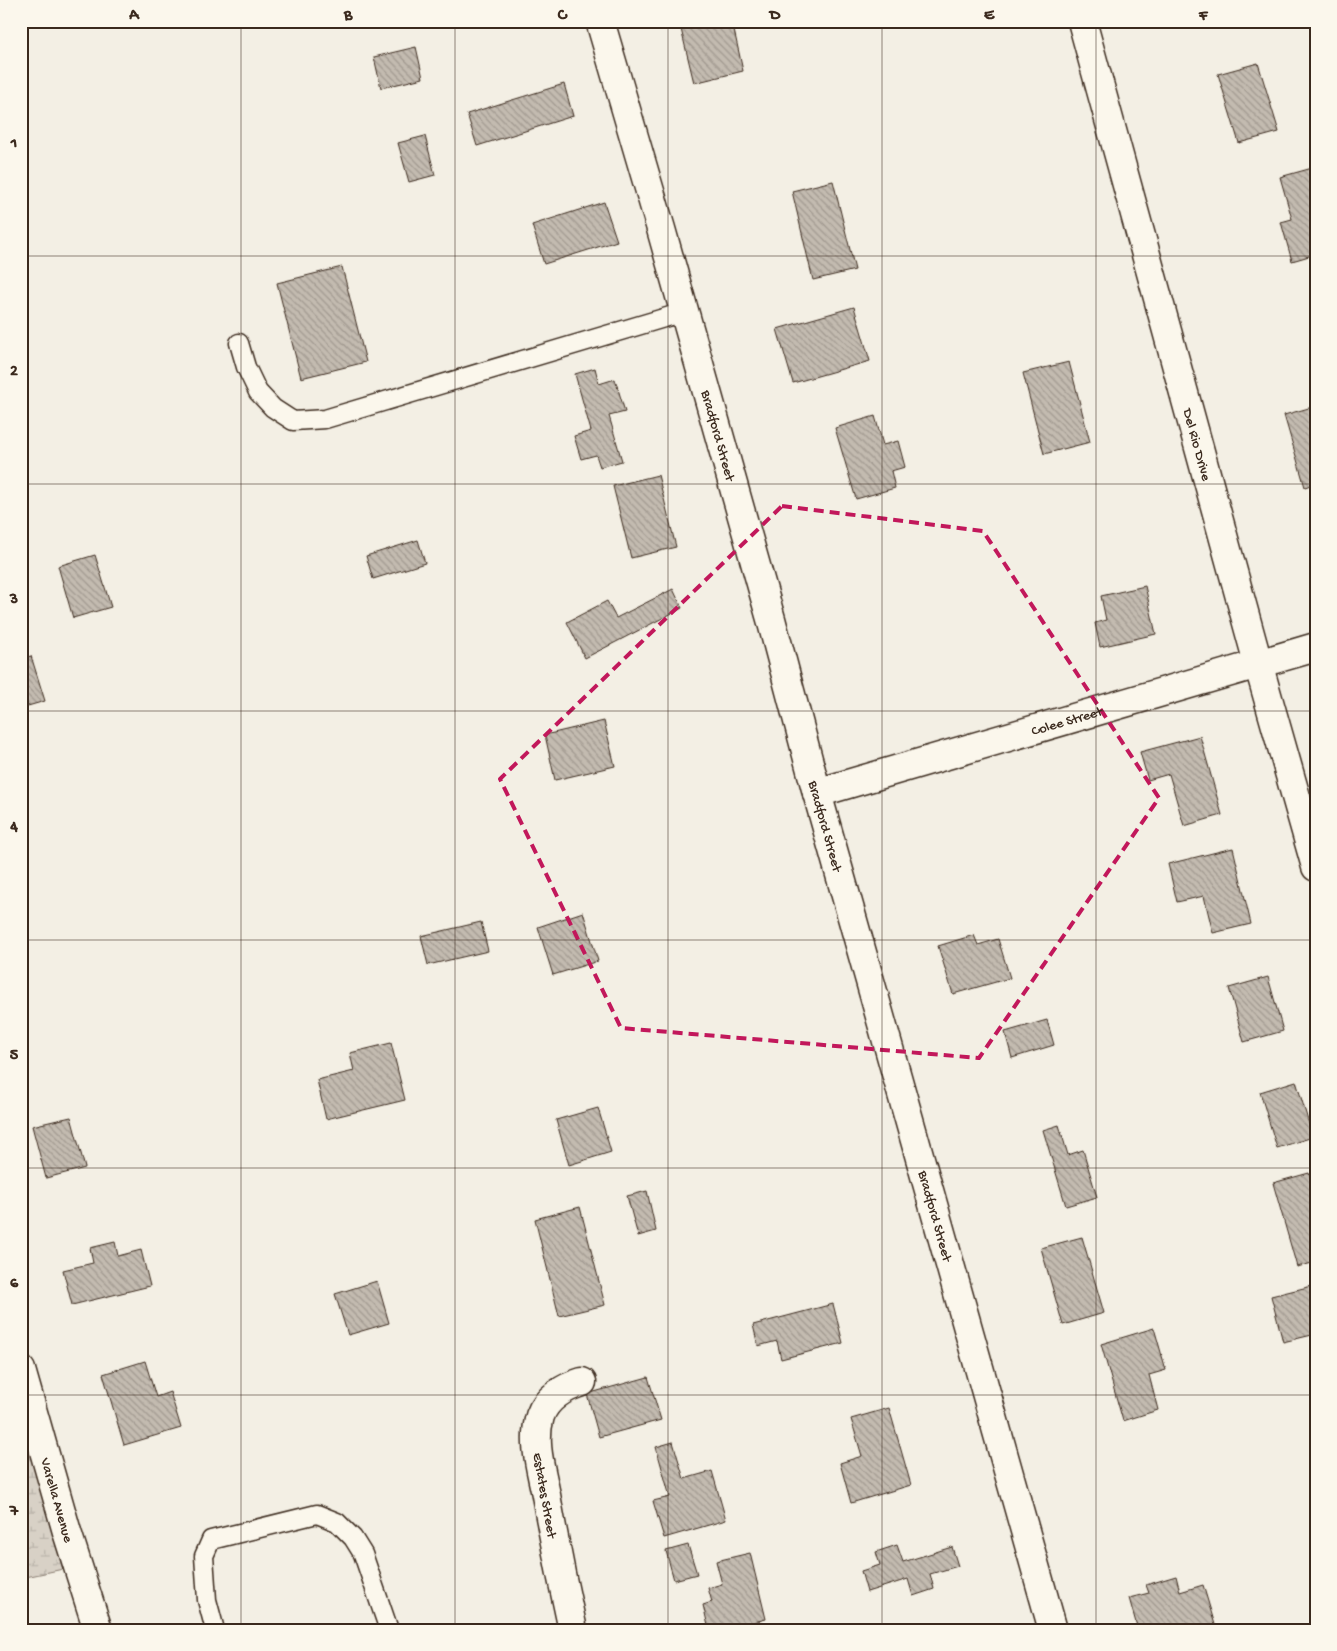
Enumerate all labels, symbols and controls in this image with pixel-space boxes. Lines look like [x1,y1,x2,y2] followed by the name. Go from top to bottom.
[128,7,140,26] text: A
[343,7,353,26] text: B
[557,7,568,26] text: C
[768,7,781,26] text: D
[984,7,995,26] text: E
[1198,7,1209,26] text: F
[10,135,17,154] text: 1
[10,363,18,382] text: 2
[696,388,738,484] street label: Bradford Street
[1177,406,1214,484] street label: Del Rio Drive
[9,591,18,610] text: 3
[1030,704,1106,741] street label: Colee Street
[803,778,845,875] street label: Bradford Street
[9,819,18,838] text: 4
[10,1047,19,1066] text: 5
[913,1168,955,1265] street label: Bradford Street
[10,1275,19,1294] text: 6
[528,1452,560,1541] street label: Estates Street
[35,1455,76,1546] street label: Varella Avenue
[9,1503,19,1522] text: 7

